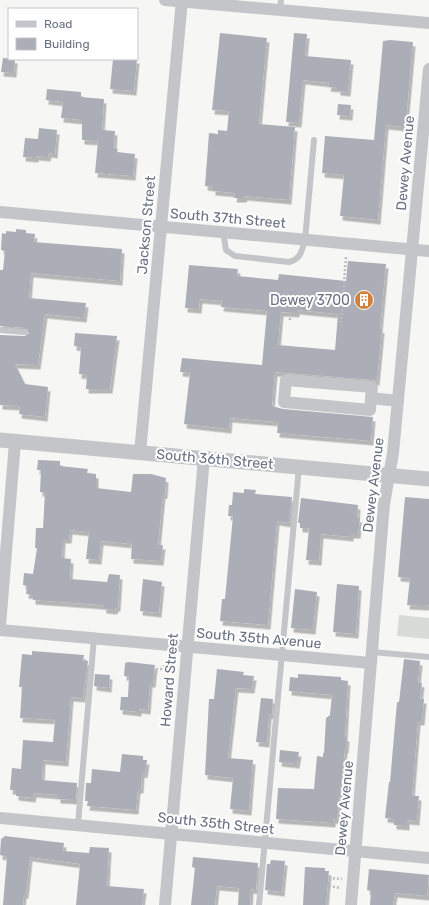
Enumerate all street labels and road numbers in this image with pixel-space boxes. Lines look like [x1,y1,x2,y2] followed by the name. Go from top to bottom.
[393,115,418,211] street label: Dewey Avenue
[134,175,159,275] street label: Jackson Street
[169,205,287,232] street label: South 37th Street
[359,437,388,533] street label: Dewey Avenue
[156,446,275,473] street label: South 36th Street
[196,625,322,652] street label: South 35th Avenue
[157,632,182,728] street label: Howard Street
[332,760,357,856] street label: Dewey Avenue
[157,809,276,838] street label: South 35th Street

